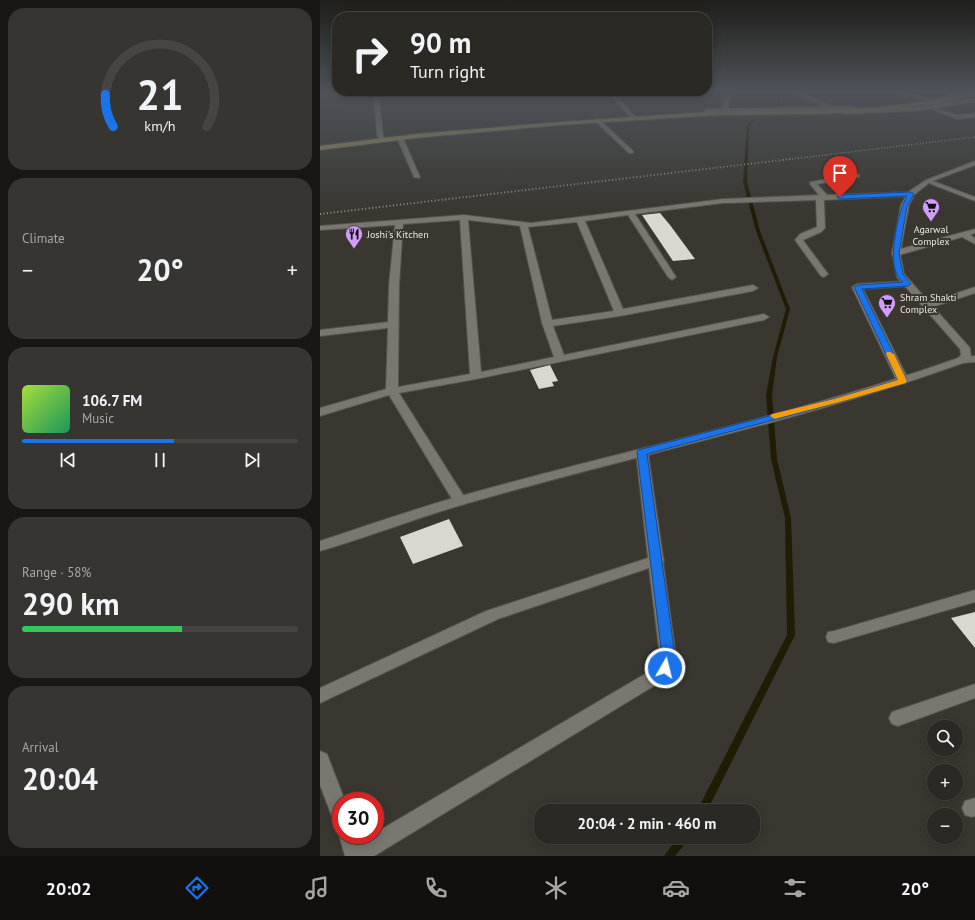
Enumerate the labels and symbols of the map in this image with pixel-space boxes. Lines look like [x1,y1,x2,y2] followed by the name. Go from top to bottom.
[823,156,857,197] pin
[921,197,941,222] supermarket icon: Agarwal Complex
[912,223,950,248] place label: Agarwal Complex
[344,224,364,249] restaurant icon: Joshi's Kitchen
[366,228,429,241] place label: Joshi's Kitchen
[900,291,957,316] place label: Shram Shakti Complex
[877,293,897,318] supermarket icon: Shram Shakti Complex
[644,647,686,689] position arrow
[332,792,384,844] speed limit sign: 30

